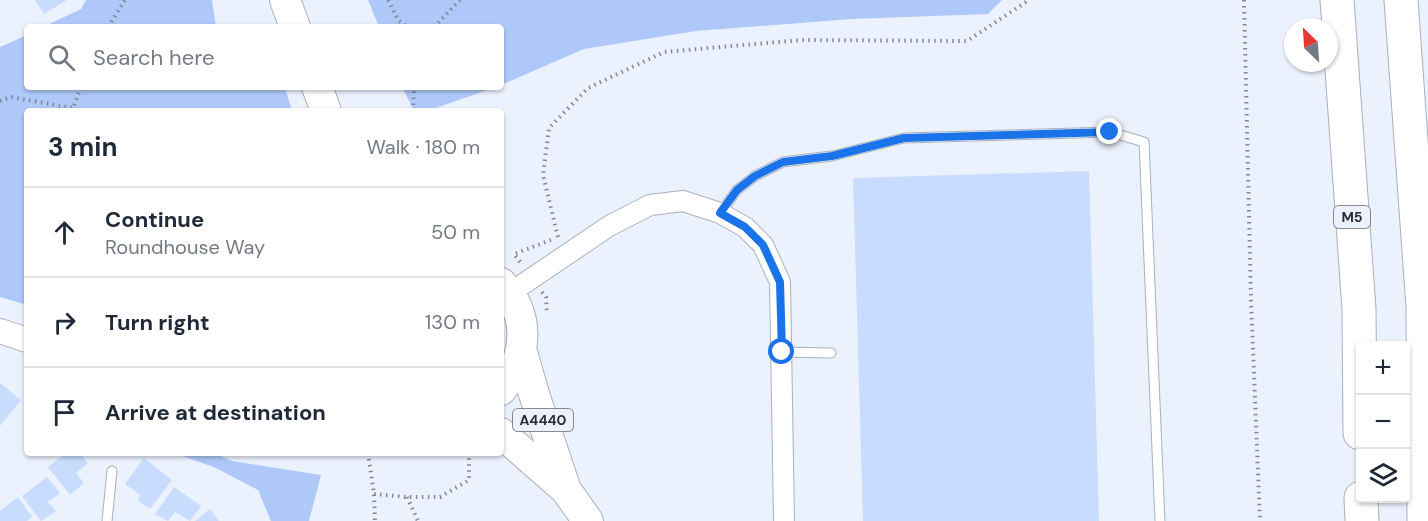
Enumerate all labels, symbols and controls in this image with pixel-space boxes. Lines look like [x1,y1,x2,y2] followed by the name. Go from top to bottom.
[1284,18,1338,72] north arrow
[24,24,504,90] search box
[45,41,78,74] icon: search
[93,43,214,72] text: Search here
[1096,118,1122,144] route end
[48,130,117,164] text: 3 min
[366,134,480,160] text: Walk · 180 m
[105,205,204,234] text: Continue
[1334,206,1370,228] road number: M5
[48,216,81,249] icon: ahead
[431,219,480,245] text: 50 m
[105,234,265,260] text: Roundhouse Way
[48,306,81,339] icon: right
[105,308,210,337] text: Turn right
[425,309,480,335] text: 130 m
[768,338,794,364] route start
[1356,341,1410,503] map controls
[1356,341,1410,395] button: +
[1356,395,1410,449] button: −
[48,396,81,429] icon: arrive
[105,398,326,427] text: Arrive at destination
[513,409,573,431] road number: A4440
[1356,449,1410,503] button: layers

